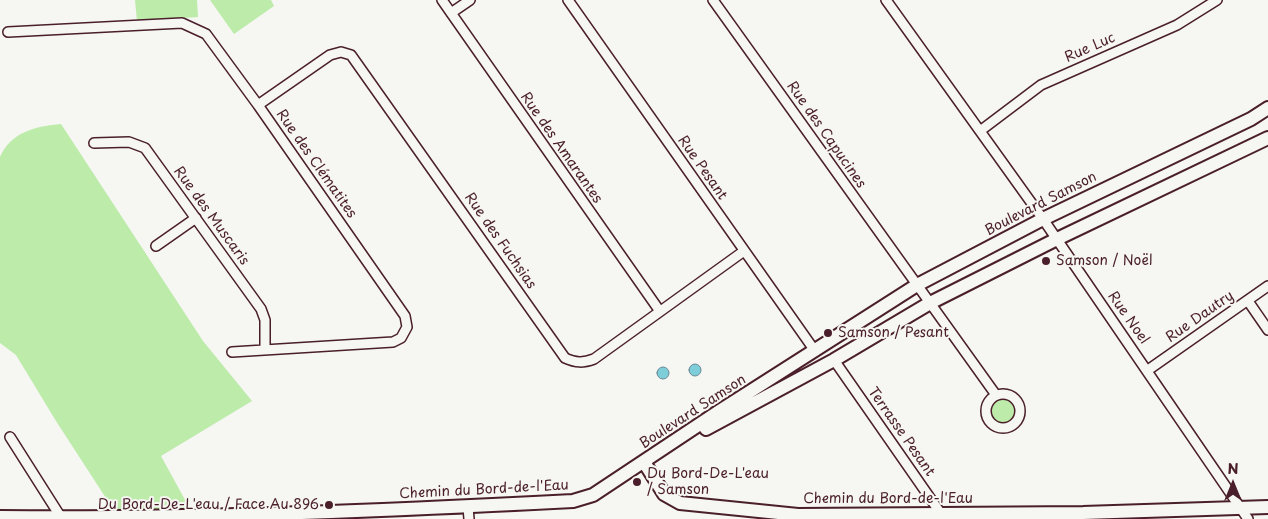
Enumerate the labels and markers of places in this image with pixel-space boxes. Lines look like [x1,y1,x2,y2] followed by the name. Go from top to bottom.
[1056,253,1153,269] place label: Samson / Noël
[1040,255,1052,267] marker: Samson / Noël
[838,325,949,341] place label: Samson / Pesant
[822,327,834,339] marker: Samson / Pesant
[647,466,769,498] place label: Du Bord-De-L'eau / Samson
[631,476,643,488] marker: Du Bord-De-L'eau / Samson
[98,497,319,513] place label: Du Bord-De-L'eau / Face Au 896
[323,499,335,511] marker: Du Bord-De-L'eau / Face Au 896

